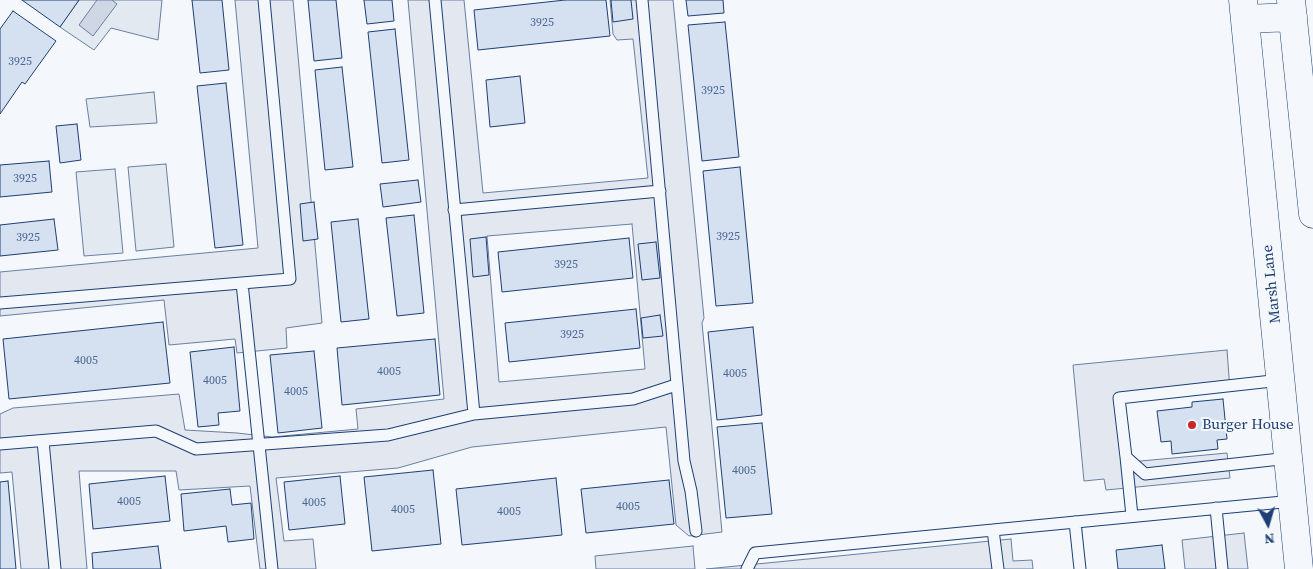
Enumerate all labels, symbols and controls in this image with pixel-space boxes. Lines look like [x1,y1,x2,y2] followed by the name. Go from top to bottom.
[530,16,554,30] house number: 3925
[8,55,32,69] house number: 3925
[701,84,725,98] house number: 3925
[13,172,37,186] house number: 3925
[716,230,740,244] house number: 3925
[16,231,40,245] house number: 3925
[1259,244,1285,324] street label: Marsh Lane
[554,258,578,272] house number: 3925
[560,328,584,342] house number: 3925
[74,354,98,368] house number: 4005
[377,365,401,379] house number: 4005
[723,367,747,381] house number: 4005
[203,374,227,388] house number: 4005
[284,385,308,399] house number: 4005
[1202,416,1294,434] place label: Burger House
[1186,419,1198,431] marker: Burger House
[732,464,756,478] house number: 4005
[117,495,141,509] house number: 4005
[302,496,326,510] house number: 4005
[1243,499,1293,549] north arrow
[616,500,640,514] house number: 4005
[391,503,415,517] house number: 4005
[497,505,521,519] house number: 4005
[1263,528,1276,549] text: N

